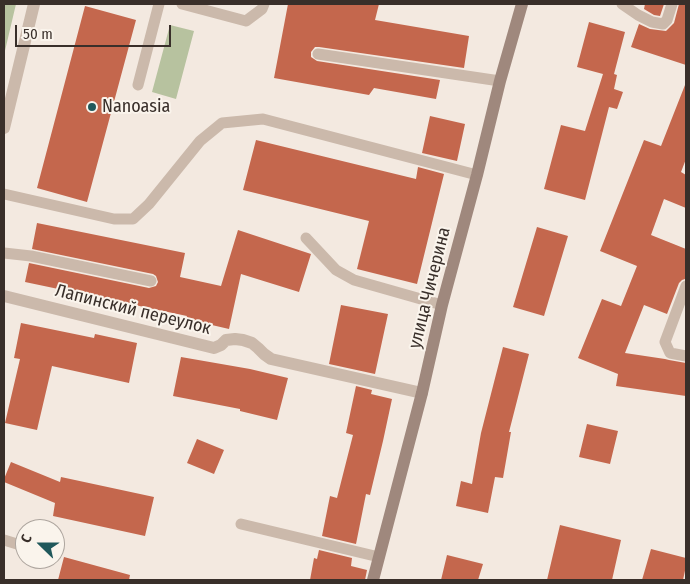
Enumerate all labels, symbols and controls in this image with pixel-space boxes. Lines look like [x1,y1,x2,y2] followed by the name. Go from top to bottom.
[18,15,174,47] scale bar
[23,25,53,43] text: 50 m
[102,96,170,118] place label: Nanoasia
[86,101,98,113] marker: Nanoasia
[404,225,456,351] street label: улица Чичерина
[53,280,213,340] street label: Лапинский переулок
[15,519,65,569] north arrow
[17,532,36,545] text: С

